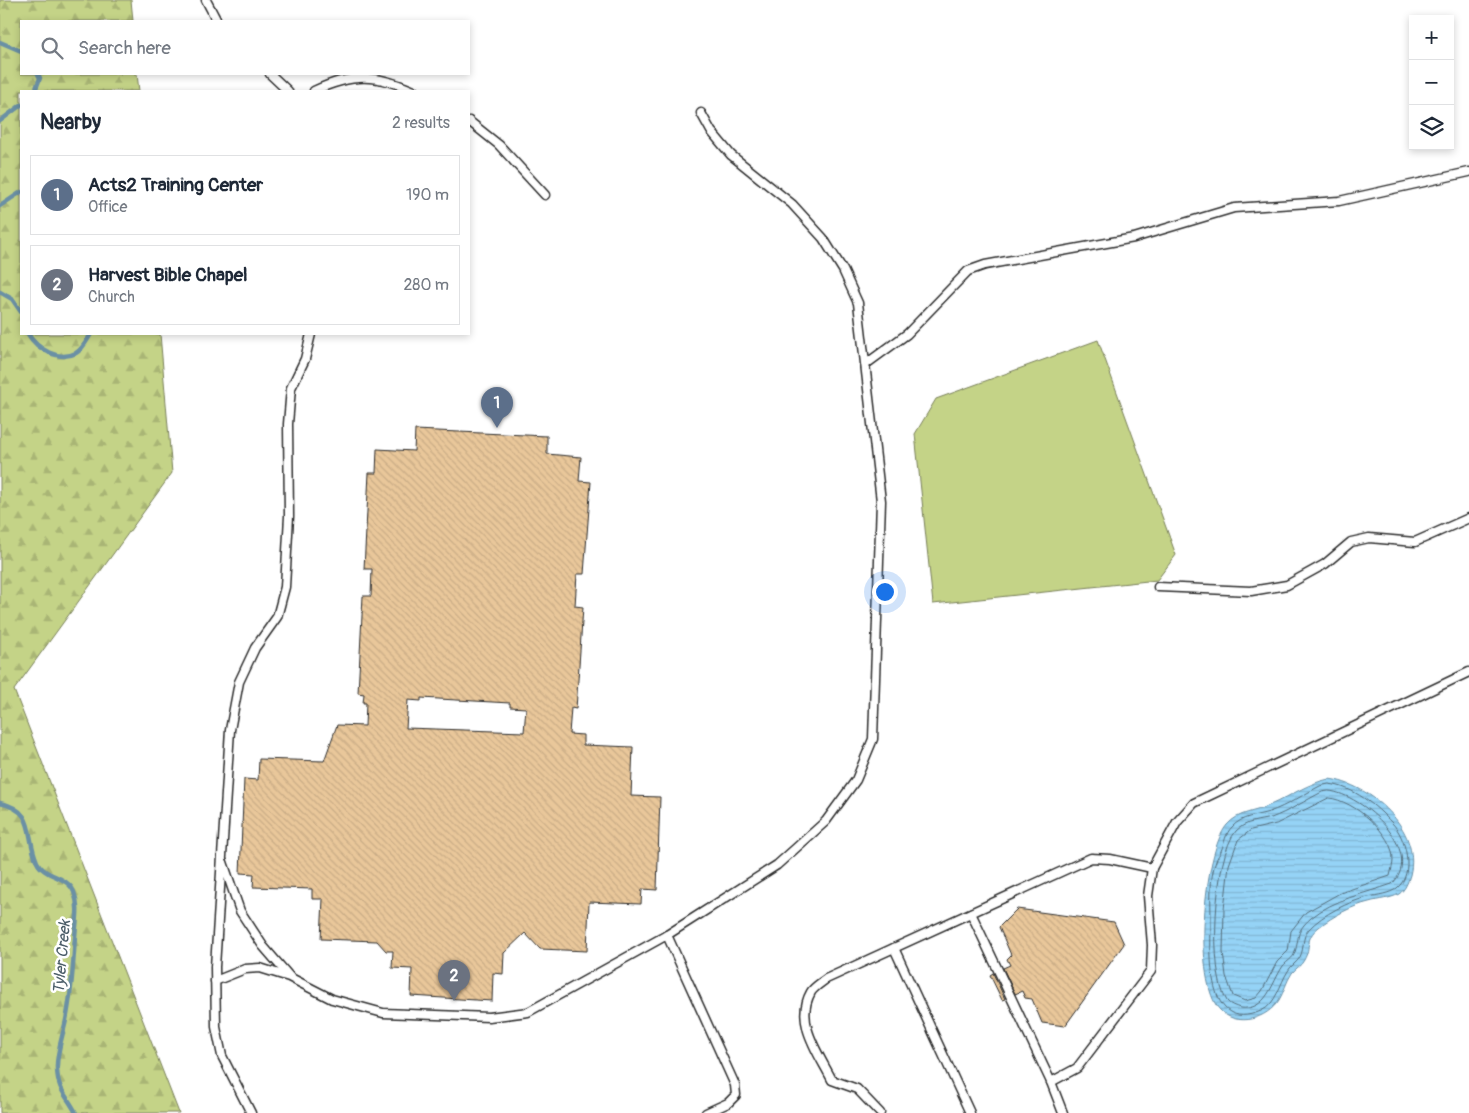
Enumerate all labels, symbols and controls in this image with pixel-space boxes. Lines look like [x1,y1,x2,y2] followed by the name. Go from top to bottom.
[1409,15,1454,150] map controls
[1409,15,1454,60] button: +
[20,20,470,75] search box
[38,34,66,62] icon: search
[78,36,171,60] text: Search here
[1409,60,1454,105] button: −
[1409,105,1454,150] button: layers
[40,109,101,136] text: Nearby
[392,113,450,133] text: 2 results
[88,173,263,197] text: Acts2 Training Center
[54,185,60,205] text: 1
[406,185,449,205] text: 190 m
[88,197,128,217] text: Office
[88,263,248,287] text: Harvest Bible Chapel
[53,275,61,295] text: 2
[403,275,449,295] text: 280 m
[88,287,135,307] text: Church
[481,387,513,428] pin: 1
[872,579,898,605] your location
[49,918,75,995] water label: Tyler Creek
[438,960,470,1001] pin: 2

